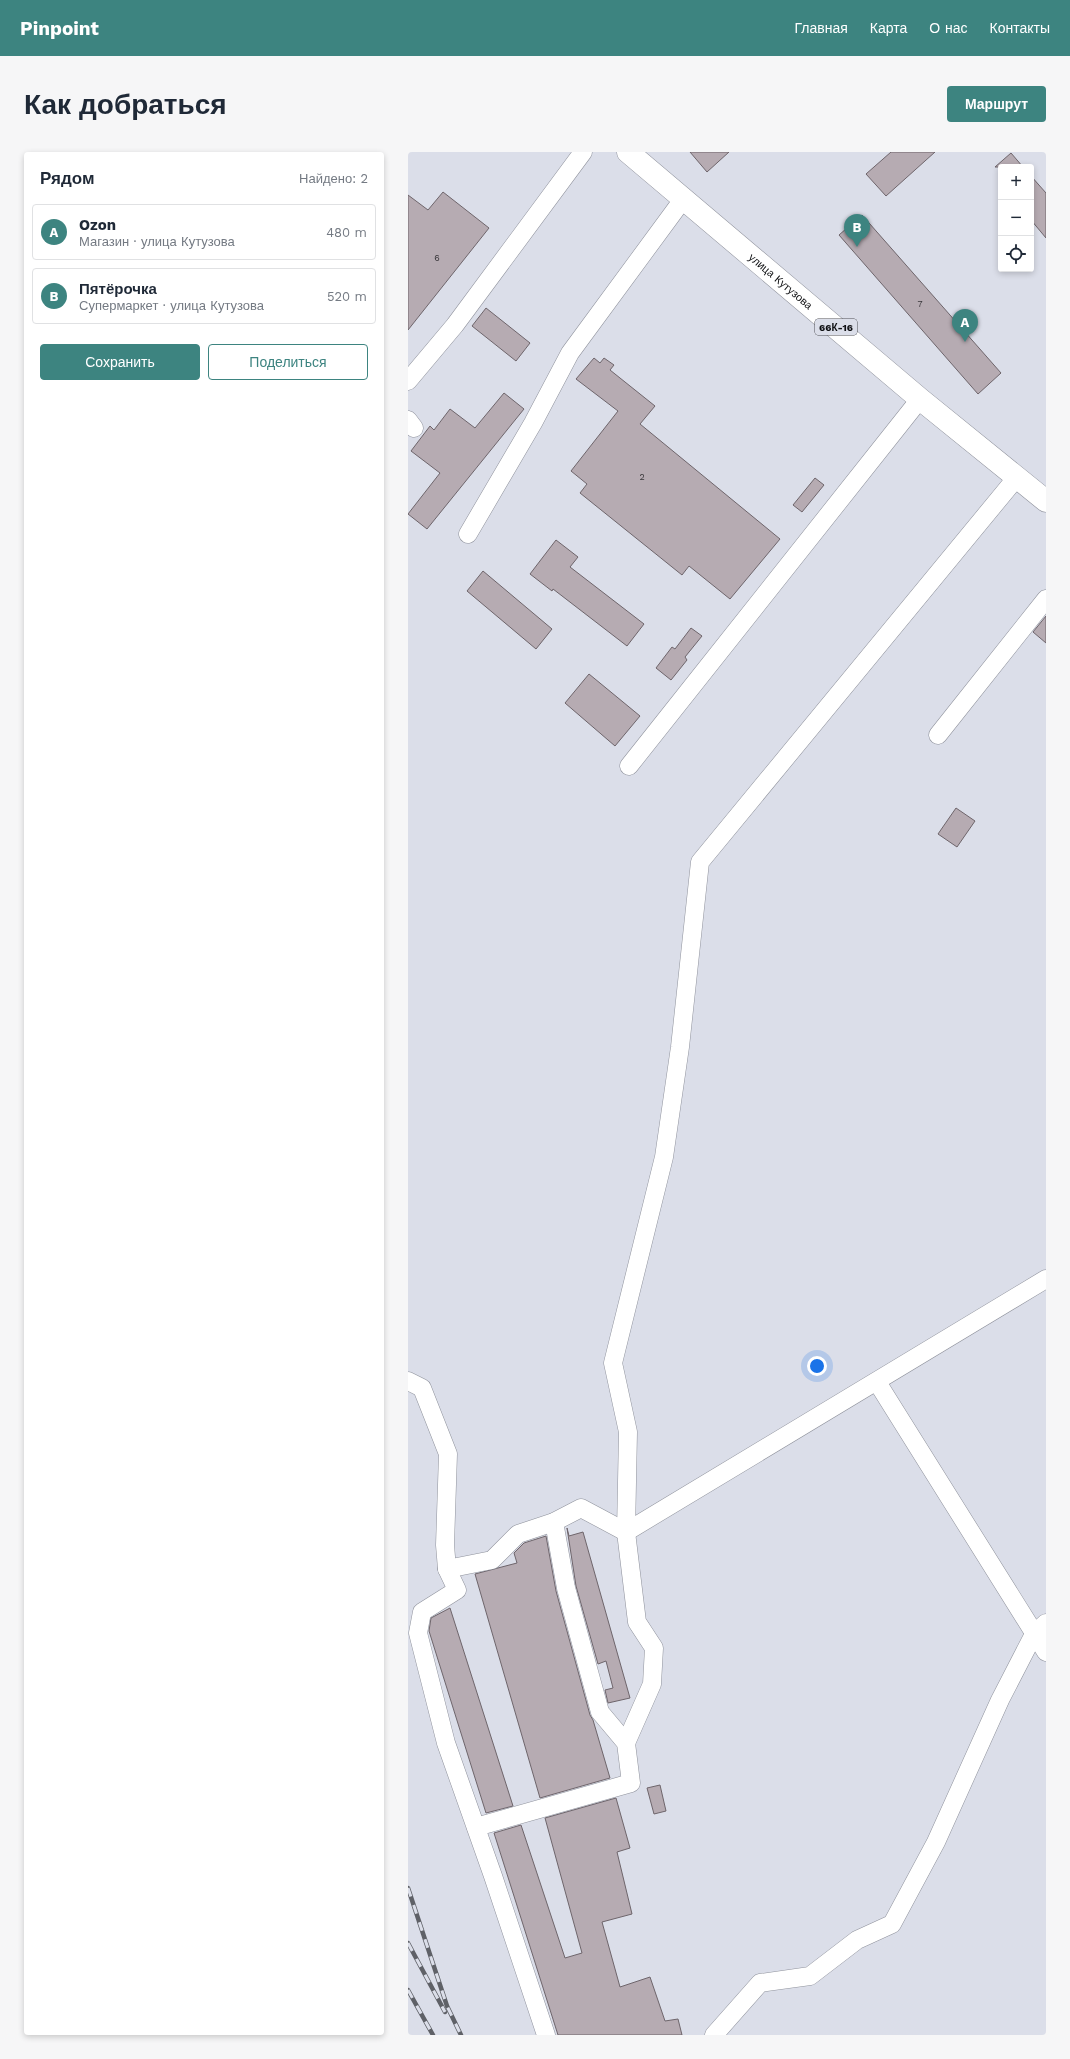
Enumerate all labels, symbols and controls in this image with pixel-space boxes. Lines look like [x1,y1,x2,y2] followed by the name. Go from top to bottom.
[20,17,99,40] text: Pinpoint
[795,20,848,36] text: Главная
[870,20,907,36] text: Карта
[929,20,968,36] text: О нас
[990,20,1050,36] text: Контакты
[947,86,1046,122] button: Маршрут
[24,88,227,121] text: Как добраться
[998,164,1034,272] map controls
[998,164,1034,200] button: +
[40,168,95,188] text: Рядом
[299,171,368,186] text: Найдено: 2
[998,200,1034,236] button: −
[844,214,870,247] pin: B
[79,216,116,234] text: Ozon
[50,225,58,240] text: A
[326,225,367,240] text: 480 m
[79,234,235,249] text: Магазин · улица Кутузова
[998,236,1034,272] button: locate
[746,251,816,312] street label: улица Кутузова
[434,253,440,263] house number: 6
[79,280,157,298] text: Пятёрочка
[50,289,58,304] text: B
[327,289,367,304] text: 520 m
[79,298,264,313] text: Супермаркет · улица Кутузова
[917,299,923,309] house number: 7
[952,309,978,342] pin: A
[815,319,857,335] road number: 66К-16
[40,344,200,380] button: Сохранить
[208,344,368,380] button: Поделиться
[639,472,645,482] house number: 2
[807,1356,827,1376] your location

